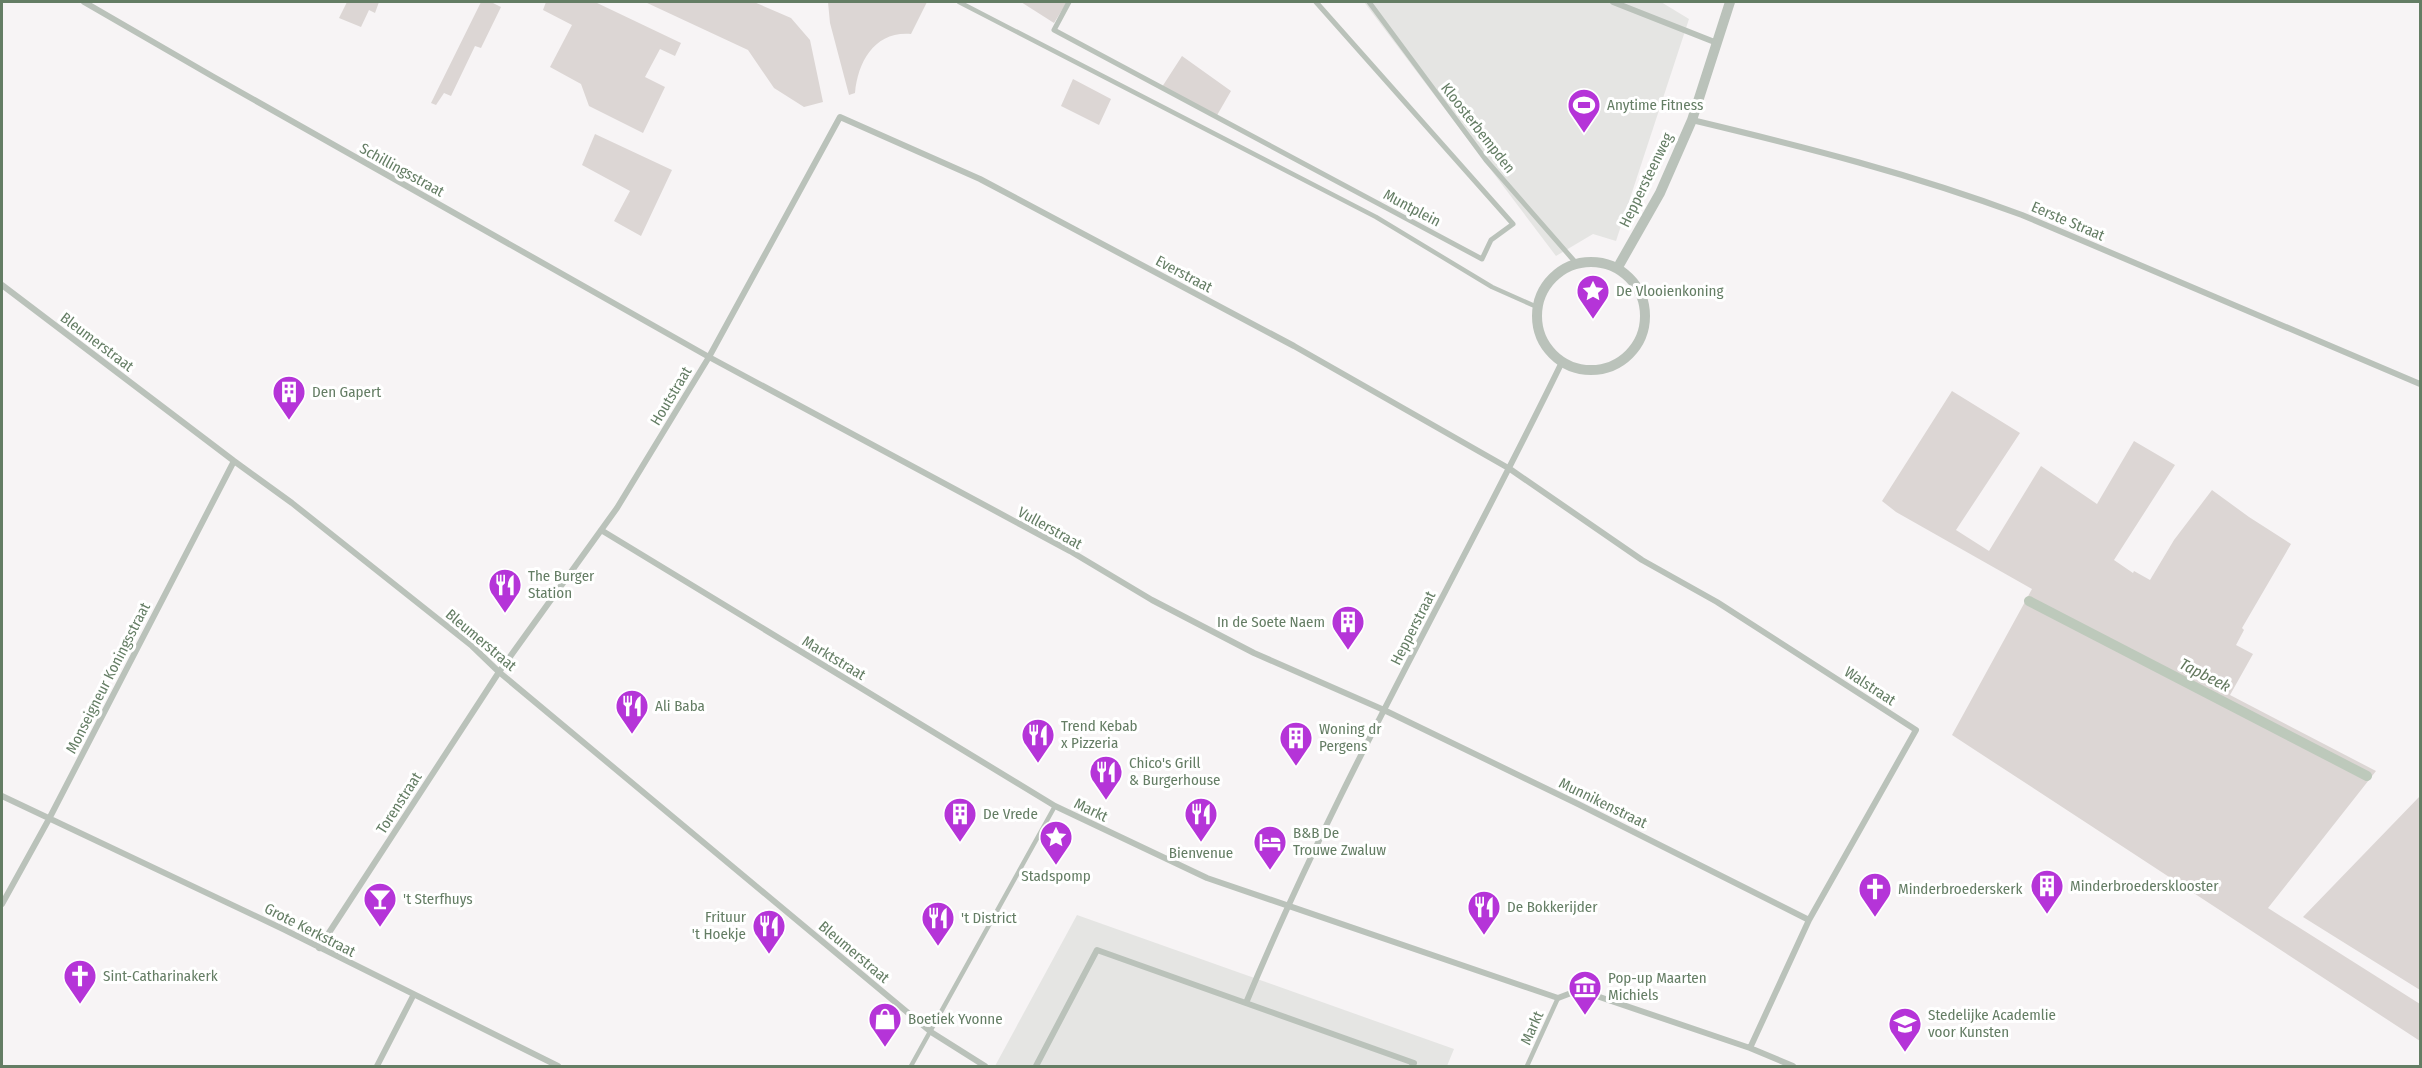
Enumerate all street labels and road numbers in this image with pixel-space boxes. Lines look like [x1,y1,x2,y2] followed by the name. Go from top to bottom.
[1437,79,1519,177] street label: Kloosterbempden
[1615,130,1677,230] street label: Heppersteenweg
[357,139,448,201] street label: Schillingsstraat
[1380,185,1444,231] street label: Muntplein
[2029,198,2107,245] street label: Eerste Straat
[1153,252,1215,296] street label: Everstraat
[57,309,137,375] street label: Bleumerstraat
[646,363,696,429] street label: Houtstraat
[1015,503,1086,553] street label: Vullerstraat
[1387,588,1439,668] street label: Hepperstraat
[62,599,154,757] street label: Monseigneur Koningsstraat
[442,605,520,675] street label: Bleumerstraat
[799,632,869,684] street label: Marktstraat
[1841,663,1899,709] street label: Walstraat
[372,769,426,837] street label: Torenstraat
[1556,774,1650,832] street label: Munnikenstraat
[1071,794,1111,826] street label: Markt
[261,899,359,961] street label: Grote Kerkstraat
[815,917,893,987] street label: Bleumerstraat
[1517,1008,1547,1048] street label: Markt

